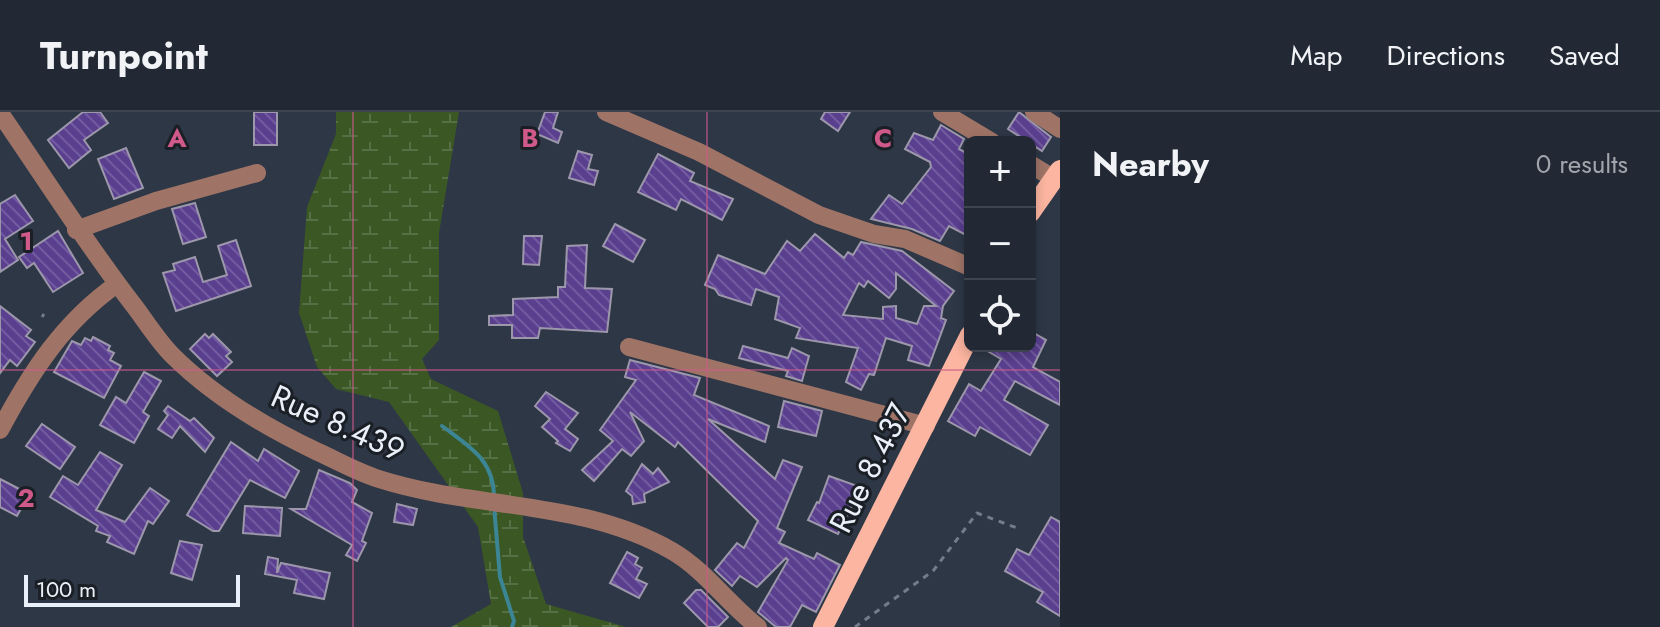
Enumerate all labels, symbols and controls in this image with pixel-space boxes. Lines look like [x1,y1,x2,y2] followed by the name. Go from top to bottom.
[40,28,208,83] text: Turnpoint
[1290,35,1342,76] text: Map
[1386,35,1505,76] text: Directions
[1549,35,1620,76] text: Saved
[166,119,187,157] text: A
[521,119,539,157] text: B
[874,119,892,157] text: C
[964,136,1036,352] map controls
[964,136,1036,208] button: +
[1092,140,1209,189] text: Nearby
[1536,145,1628,183] text: 0 results
[964,208,1036,280] button: −
[19,222,33,260] text: 1
[964,280,1036,352] button: locate
[264,373,412,473] street label: Rue 8.439
[818,395,922,541] street label: Rue 8.437
[17,479,35,517] text: 2
[24,571,240,607] scale bar
[36,573,96,605] text: 100 m

